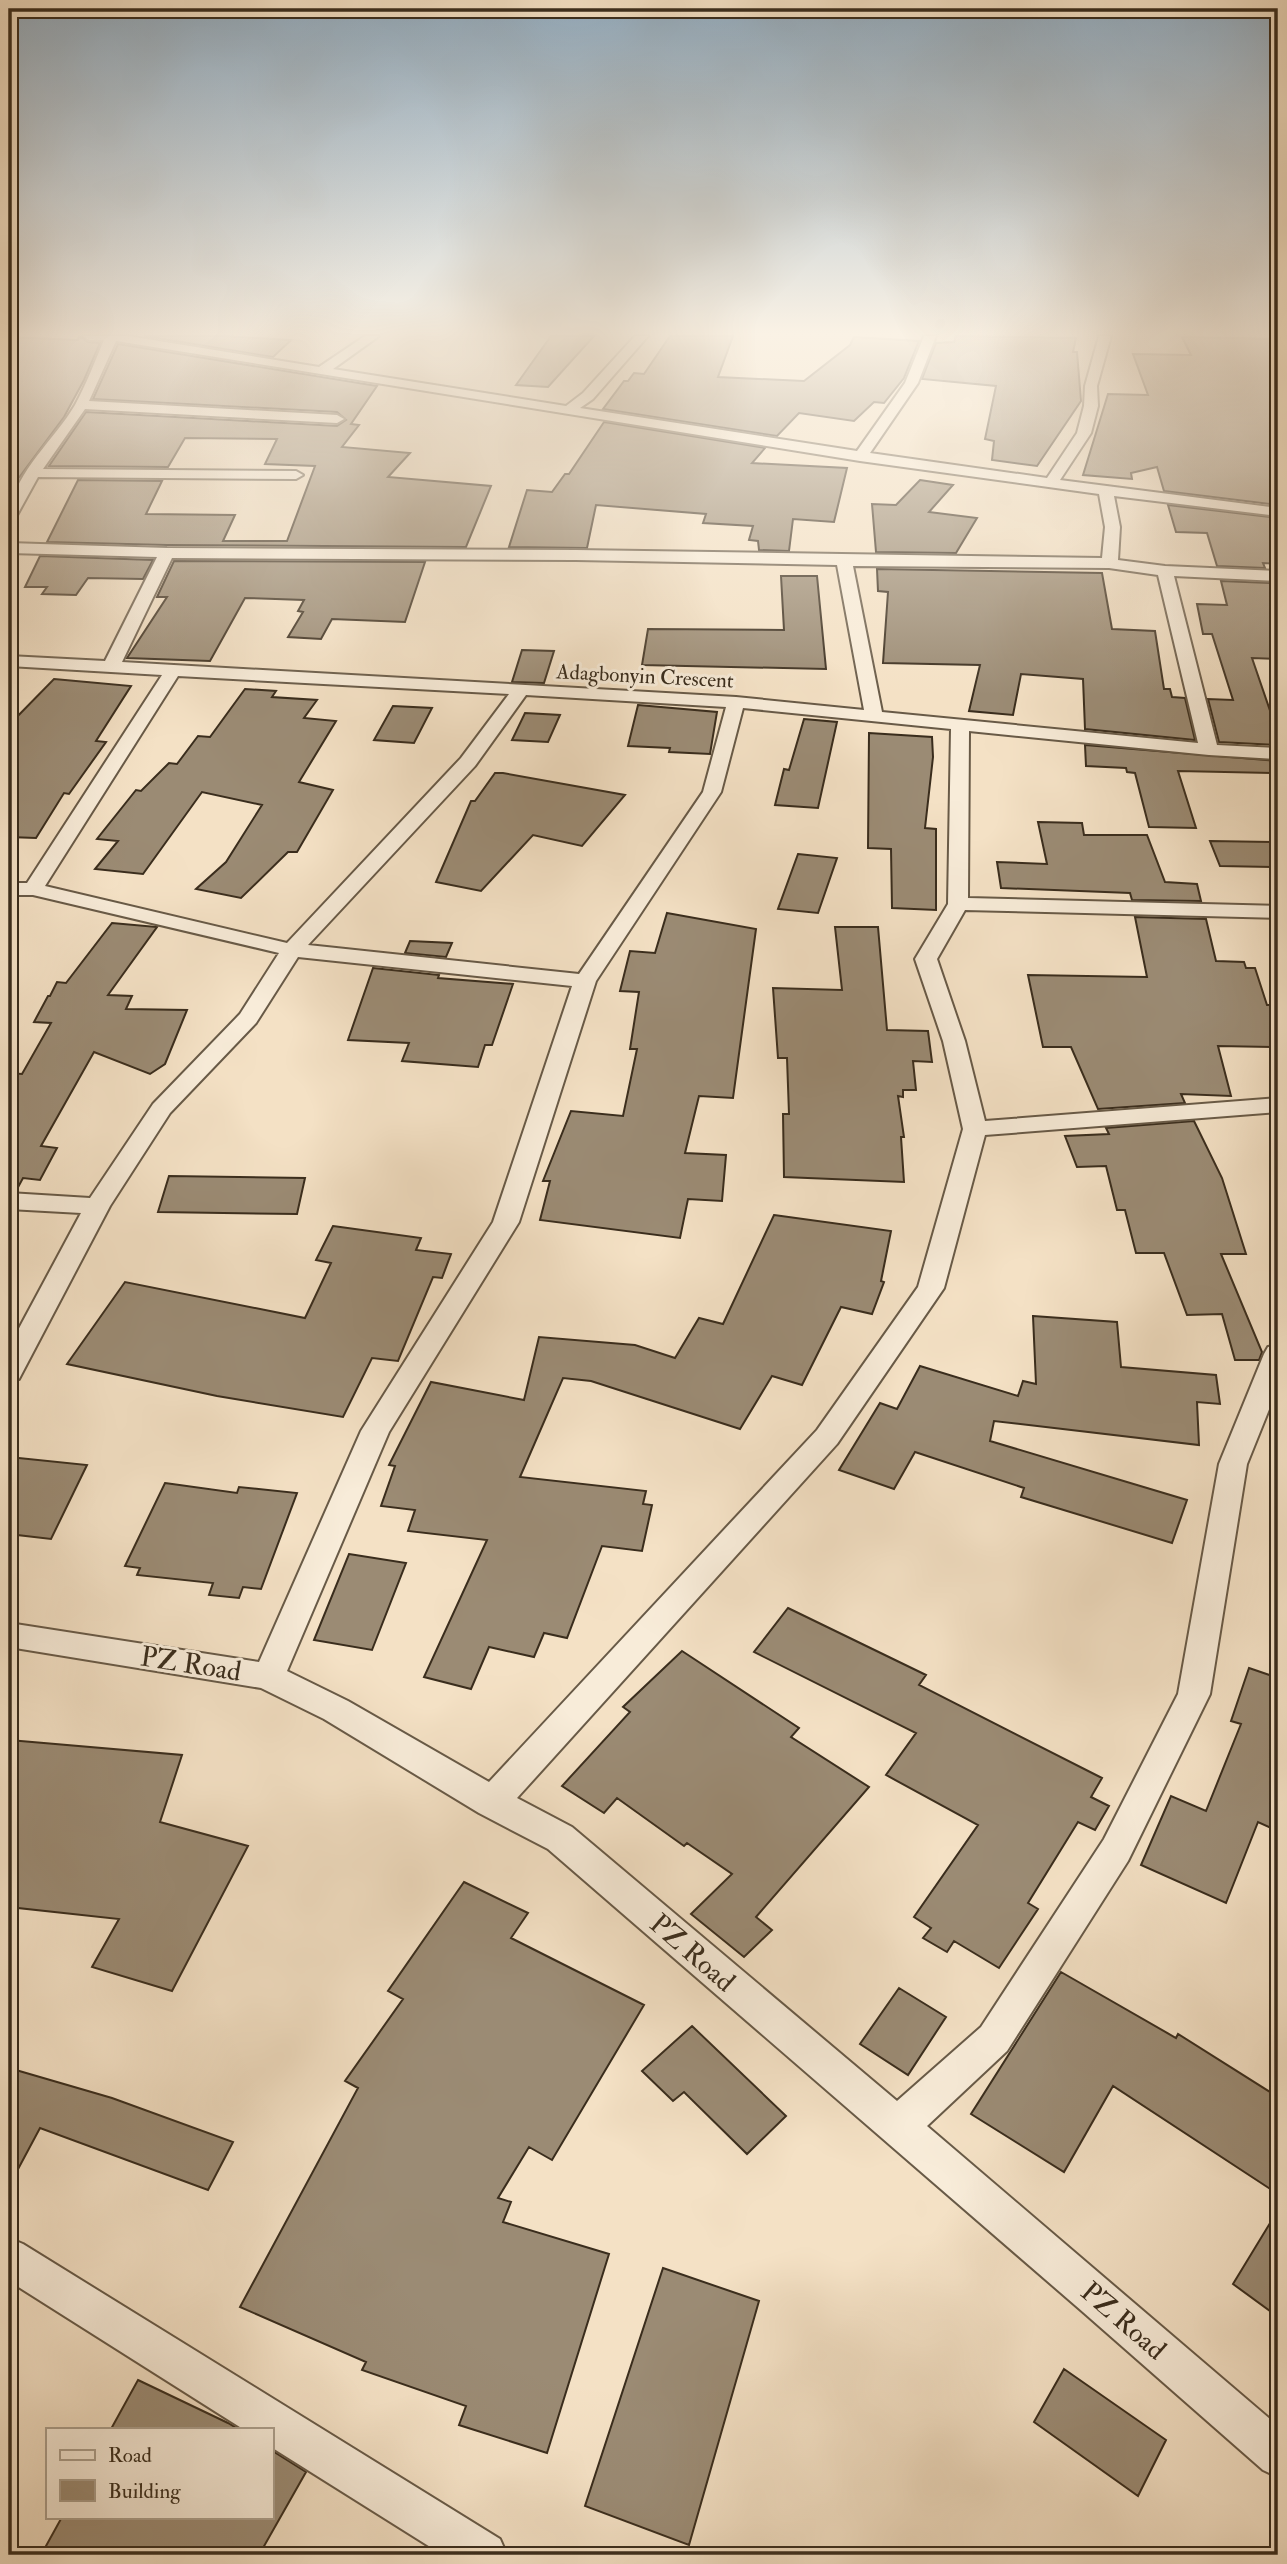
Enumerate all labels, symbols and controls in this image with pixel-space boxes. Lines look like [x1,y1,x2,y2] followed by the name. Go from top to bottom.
[555,658,734,695] street label: Adagbonyin Crescent
[138,1639,244,1690] street label: PZ Road
[642,1907,742,2000] street label: PZ Road
[1073,2275,1173,2368] street label: PZ Road
[46,2428,273,2518] legend
[108,2442,153,2469] text: Road
[108,2478,181,2505] text: Building

